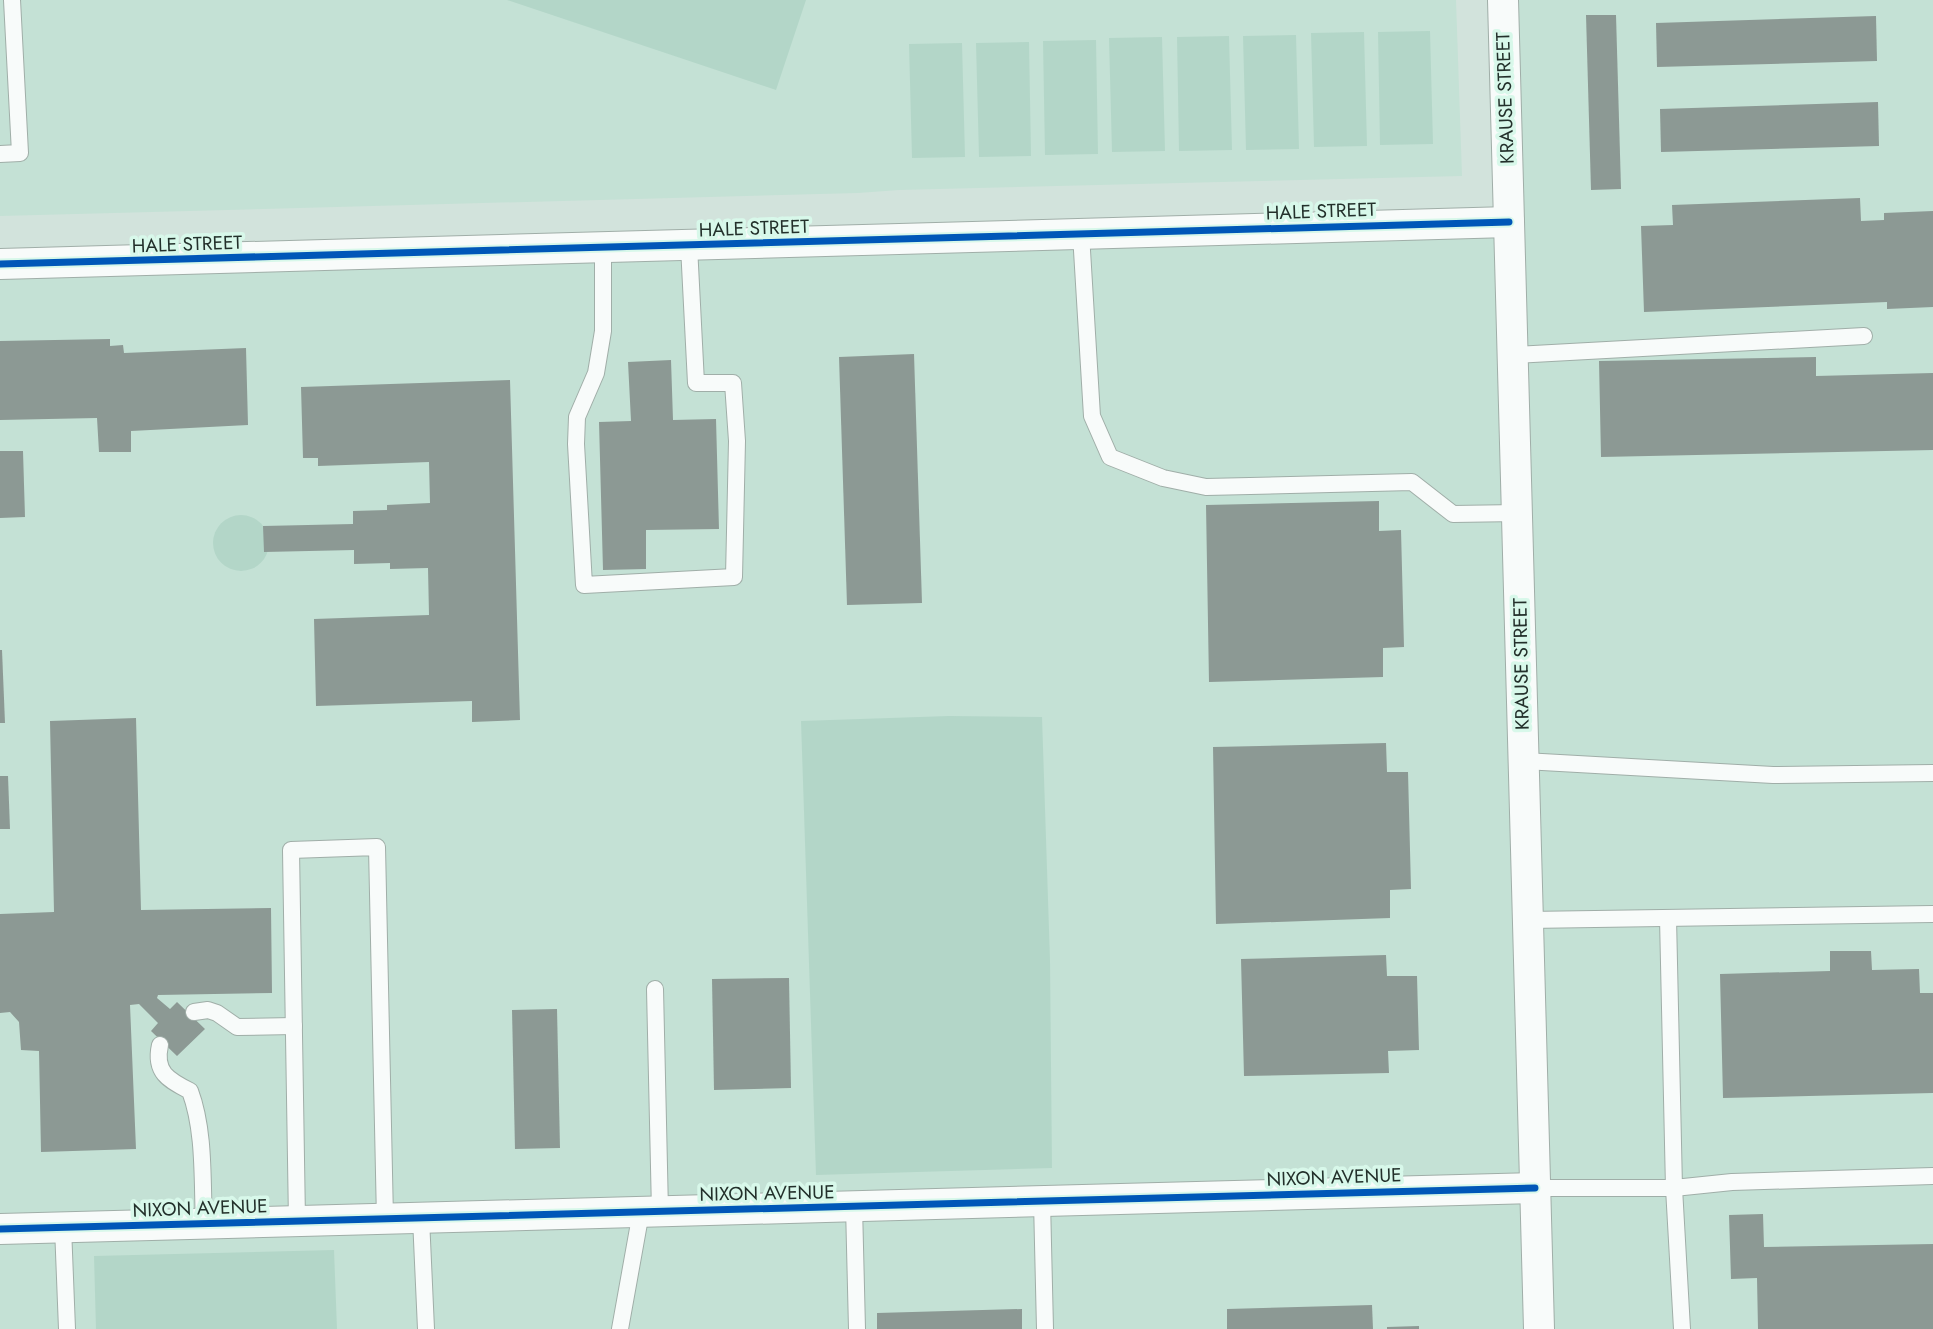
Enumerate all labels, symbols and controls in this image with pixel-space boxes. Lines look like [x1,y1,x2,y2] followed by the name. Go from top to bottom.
[1489,31,1521,164] street label: KRAUSE STREET
[1265,196,1377,226] street label: HALE STREET
[698,213,810,243] street label: HALE STREET
[131,229,243,259] street label: HALE STREET
[1506,598,1536,730] street label: KRAUSE STREET
[1266,1161,1402,1193] street label: NIXON AVENUE
[699,1178,835,1208] street label: NIXON AVENUE
[132,1192,268,1224] street label: NIXON AVENUE

